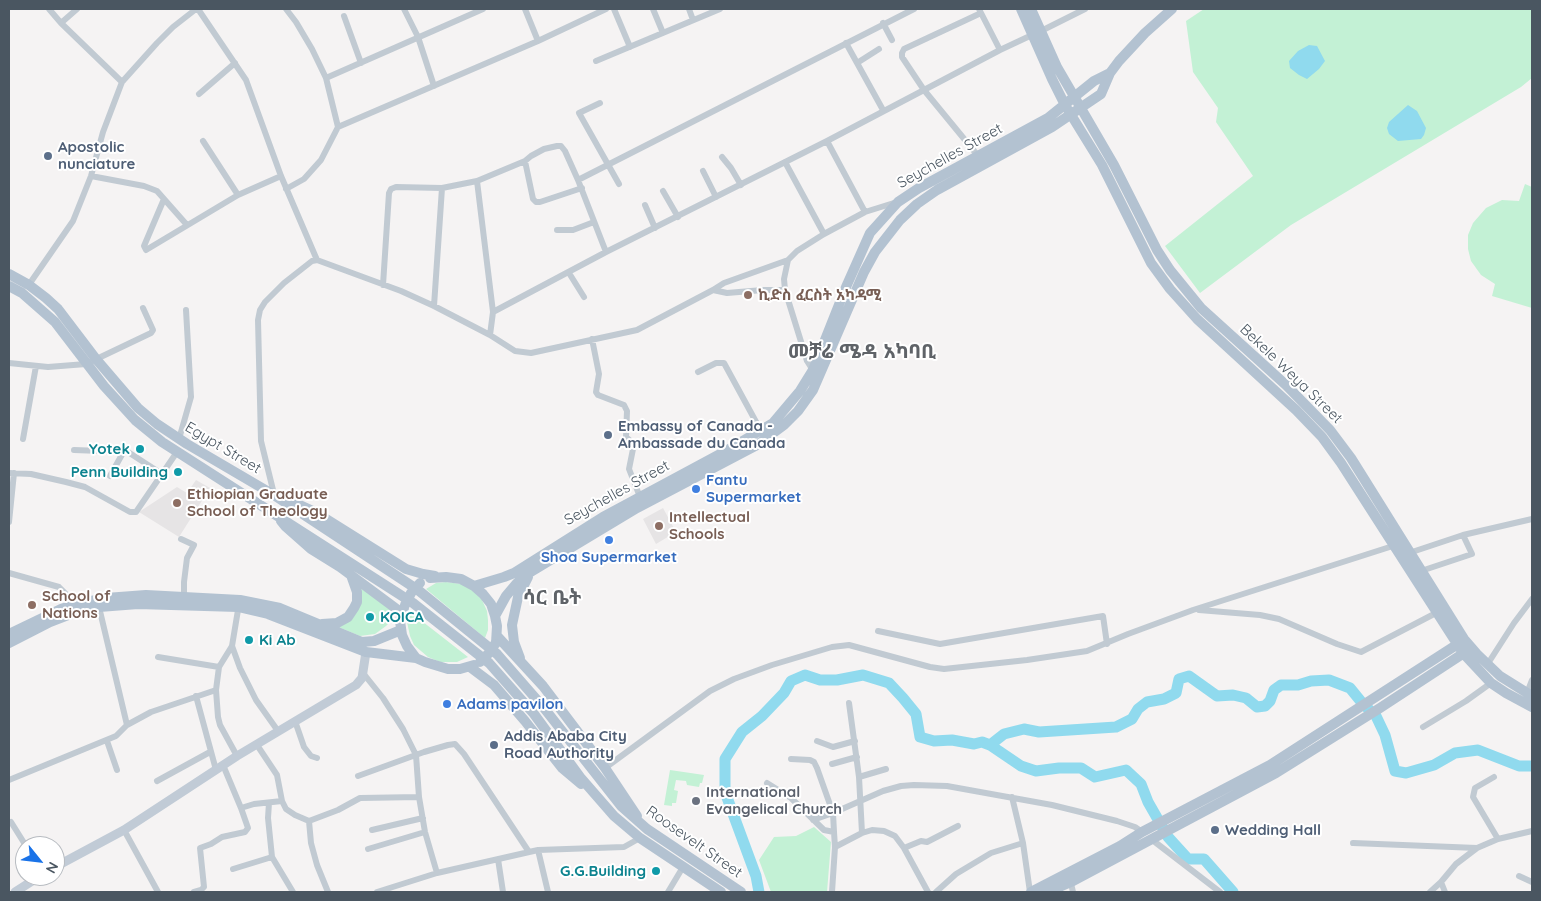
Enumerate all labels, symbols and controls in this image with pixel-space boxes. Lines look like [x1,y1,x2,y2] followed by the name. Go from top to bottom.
[894,120,1006,192] street label: Seychelles Street
[58,138,135,173] place label: Apostolic nunciature
[42,150,54,162] marker: Apostolic nunciature
[758,286,881,304] place label: ኪድስ ፈርስት አካዳሚ
[742,289,754,301] marker: ኪድስ ፈርስት አካዳሚ
[1236,320,1346,428] street label: Bekele Weya Street
[788,340,936,364] district label: መቻሬ ሜዳ አካባቢ
[618,417,785,452] place label: Embassy of Canada - Ambassade du Canada
[182,418,264,478] street label: Egypt Street
[602,429,614,441] marker: Embassy of Canada - Ambassade du Canada
[89,440,130,458] place label: Yotek
[134,443,146,455] marker: Yotek
[561,457,673,529] street label: Seychelles Street
[71,463,168,481] place label: Penn Building
[172,466,184,478] marker: Penn Building
[706,471,801,506] place label: Fantu Supermarket
[690,483,702,495] marker: Fantu Supermarket
[187,485,328,520] place label: Ethiopian Graduate School of Theology
[171,497,183,509] marker: Ethiopian Graduate School of Theology
[669,508,750,543] place label: Intellectual Schools
[653,520,665,532] marker: Intellectual Schools
[603,534,615,546] marker: Shoa Supermarket
[541,548,677,566] place label: Shoa Supermarket
[523,586,581,610] district label: ሳር ቤት
[42,587,110,622] place label: School of Nations
[26,599,38,611] marker: School of Nations
[380,608,424,626] place label: KOICA
[364,611,376,623] marker: KOICA
[259,631,296,649] place label: Ki Ab
[243,634,255,646] marker: Ki Ab
[457,695,564,713] place label: Adams pavilon
[441,698,453,710] marker: Adams pavilon
[504,727,627,762] place label: Addis Ababa City Road Authority
[488,739,500,751] marker: Addis Ababa City Road Authority
[706,783,842,818] place label: International Evangelical Church
[690,795,702,807] marker: International Evangelical Church
[642,802,746,882] street label: Roosevelt Street
[1225,821,1321,839] place label: Wedding Hall
[1209,824,1221,836] marker: Wedding Hall
[15,836,65,886] north arrow
[42,859,63,877] text: N
[560,862,646,880] place label: G.G.Building
[650,865,662,877] marker: G.G.Building

